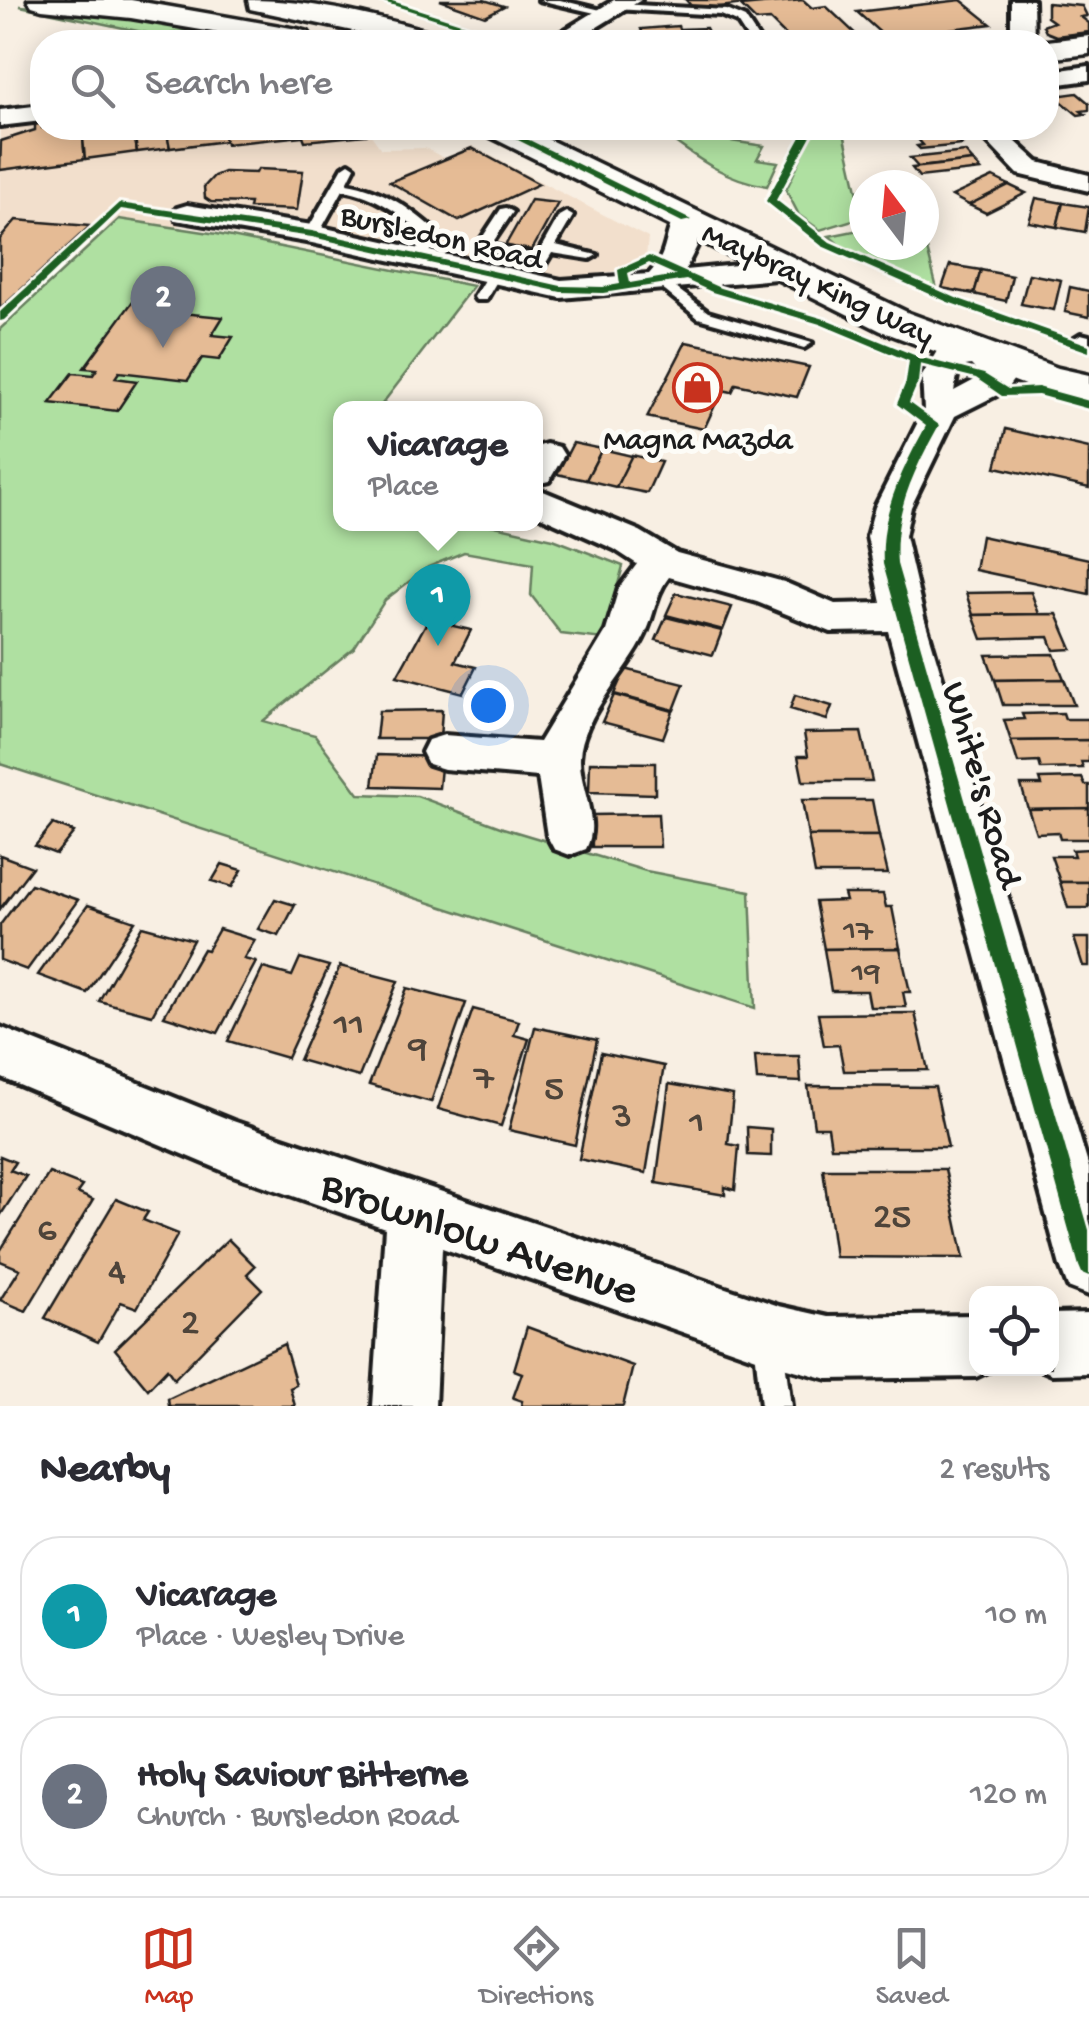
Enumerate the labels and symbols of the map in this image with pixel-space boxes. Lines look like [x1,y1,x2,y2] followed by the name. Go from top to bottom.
[849,170,939,260] north arrow
[335,198,548,282] street label: Bursledon Road
[695,216,939,357] street label: Maybray King Way
[130,266,196,348] pin: 2
[672,361,724,413] shop icon: Magna Mazda
[603,423,794,461] place label: Magna Mazda
[406,564,470,646] pin: 1
[929,678,1030,896] street label: White's Road
[463,680,514,731] your location
[842,914,874,952] house number: 17
[851,956,880,994] house number: 19
[333,1005,364,1049] house number: 11
[407,1028,428,1072] house number: 9
[473,1058,495,1102] house number: 7
[544,1069,564,1113] house number: 5
[611,1096,632,1140] house number: 3
[688,1103,705,1147] house number: 1
[312,1162,645,1321] street label: Brownlow Avenue
[873,1197,911,1241] house number: 25
[37,1210,57,1254] house number: 6
[108,1252,126,1296] house number: 4
[181,1303,199,1347] house number: 2

